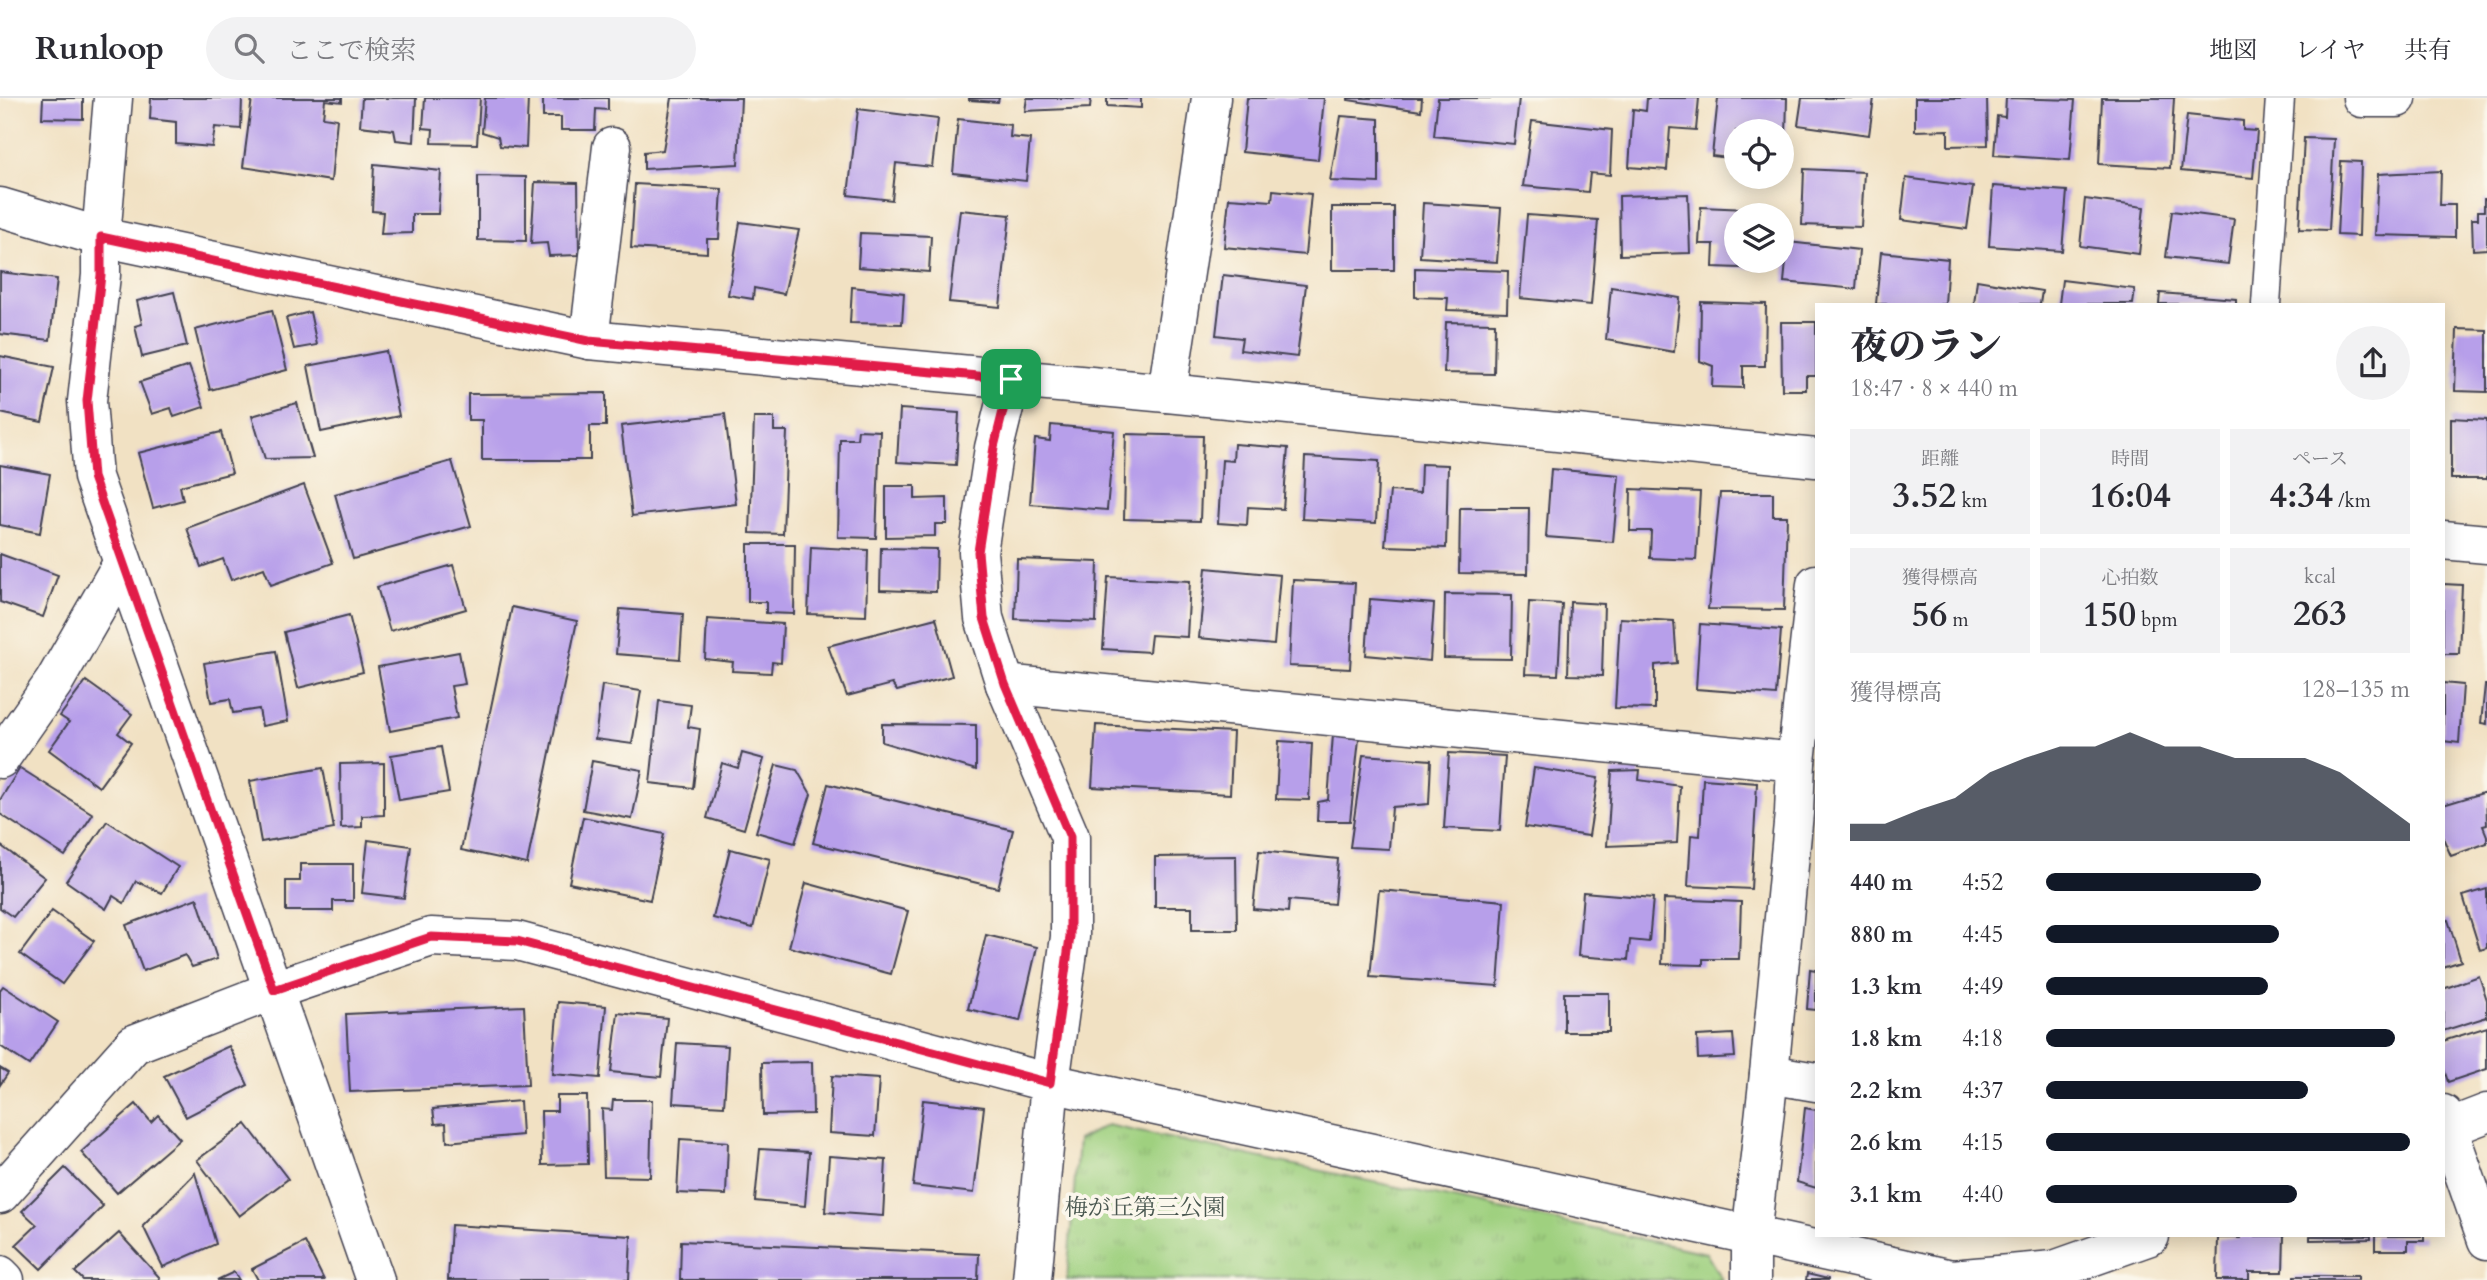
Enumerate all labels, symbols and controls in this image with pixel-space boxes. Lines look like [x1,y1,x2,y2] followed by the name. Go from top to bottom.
[206,17,696,80] search box
[35,26,164,71] text: Runloop
[230,29,268,67] icon: search
[286,33,416,68] text: ここで検索
[2209,34,2257,67] text: 地図
[2295,34,2366,67] text: レイヤ
[2404,34,2452,67] text: 共有
[1724,119,1794,273] map controls
[1724,119,1794,189] button: locate
[1724,203,1794,273] button: layers
[1850,321,2002,373] text: 夜のラン
[2336,326,2410,400] button: share
[981,349,1041,409] pin
[992,360,1030,398] icon: arrive
[1850,373,2018,404] text: 18:47 · 8 × 440 m
[1921,446,1959,472] text: 距離
[2111,446,2149,472] text: 時間
[2292,446,2348,472] text: ペース
[1892,472,1956,520] text: 3.52
[2089,472,2171,520] text: 16:04
[2269,472,2333,520] text: 4:34
[1956,488,1988,514] text: km
[2333,488,2371,514] text: /km
[2304,564,2336,590] text: kcal
[1902,565,1978,591] text: 獲得標高
[2101,565,2159,591] text: 心拍数
[2293,590,2347,638] text: 263
[1911,591,1947,639] text: 56
[2082,591,2136,639] text: 150
[1947,607,1969,633] text: m
[2136,607,2178,633] text: bpm
[2301,674,2410,705] text: 128–135 m
[1850,677,1942,708] text: 獲得標高
[1850,867,1913,898] text: 440 m
[1962,867,2003,898] text: 4:52
[1850,919,1913,950] text: 880 m
[1962,919,2003,950] text: 4:45
[1850,971,1922,1002] text: 1.3 km
[1962,971,2003,1002] text: 4:49
[1850,1023,1922,1054] text: 1.8 km
[1962,1023,2003,1054] text: 4:18
[1850,1075,1922,1106] text: 2.2 km
[1962,1075,2003,1106] text: 4:37
[1850,1127,1922,1158] text: 2.6 km
[1962,1127,2003,1158] text: 4:15
[1850,1179,1922,1210] text: 3.1 km
[1962,1179,2003,1210] text: 4:40
[1065,1192,1226,1223] park label: 梅が丘第三公園

